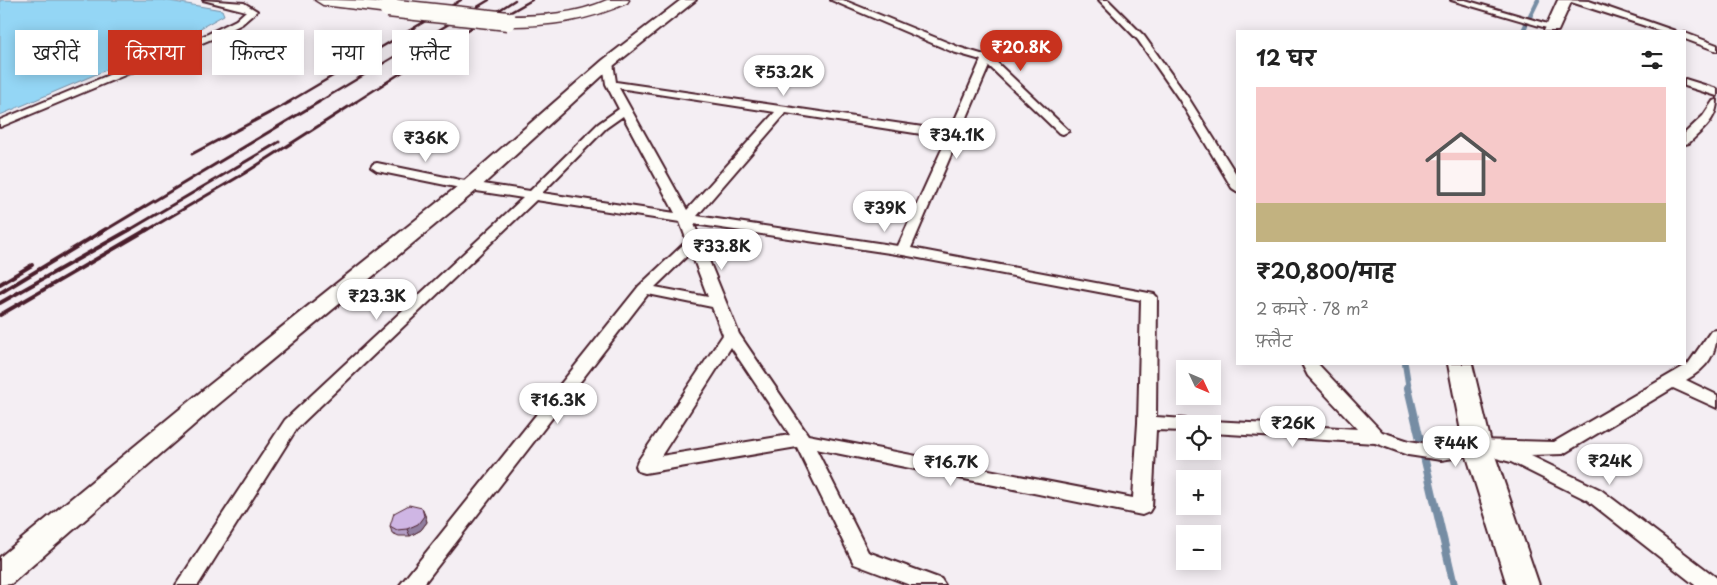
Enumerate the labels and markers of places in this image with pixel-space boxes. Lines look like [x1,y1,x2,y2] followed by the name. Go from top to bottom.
[980,30,1062,72] pin: ₹20.8K
[743,54,825,97] pin: ₹53.2K
[916,118,998,160] pin: ₹34.1K
[396,120,456,163] pin: ₹36K
[855,190,915,233] pin: ₹39K
[681,228,763,271] pin: ₹33.8K
[336,278,418,321] pin: ₹23.3K
[517,382,599,425] pin: ₹16.3K
[1263,406,1323,448] pin: ₹26K
[1426,426,1486,468] pin: ₹44K
[910,444,992,487] pin: ₹16.7K
[1580,444,1640,486] pin: ₹24K

